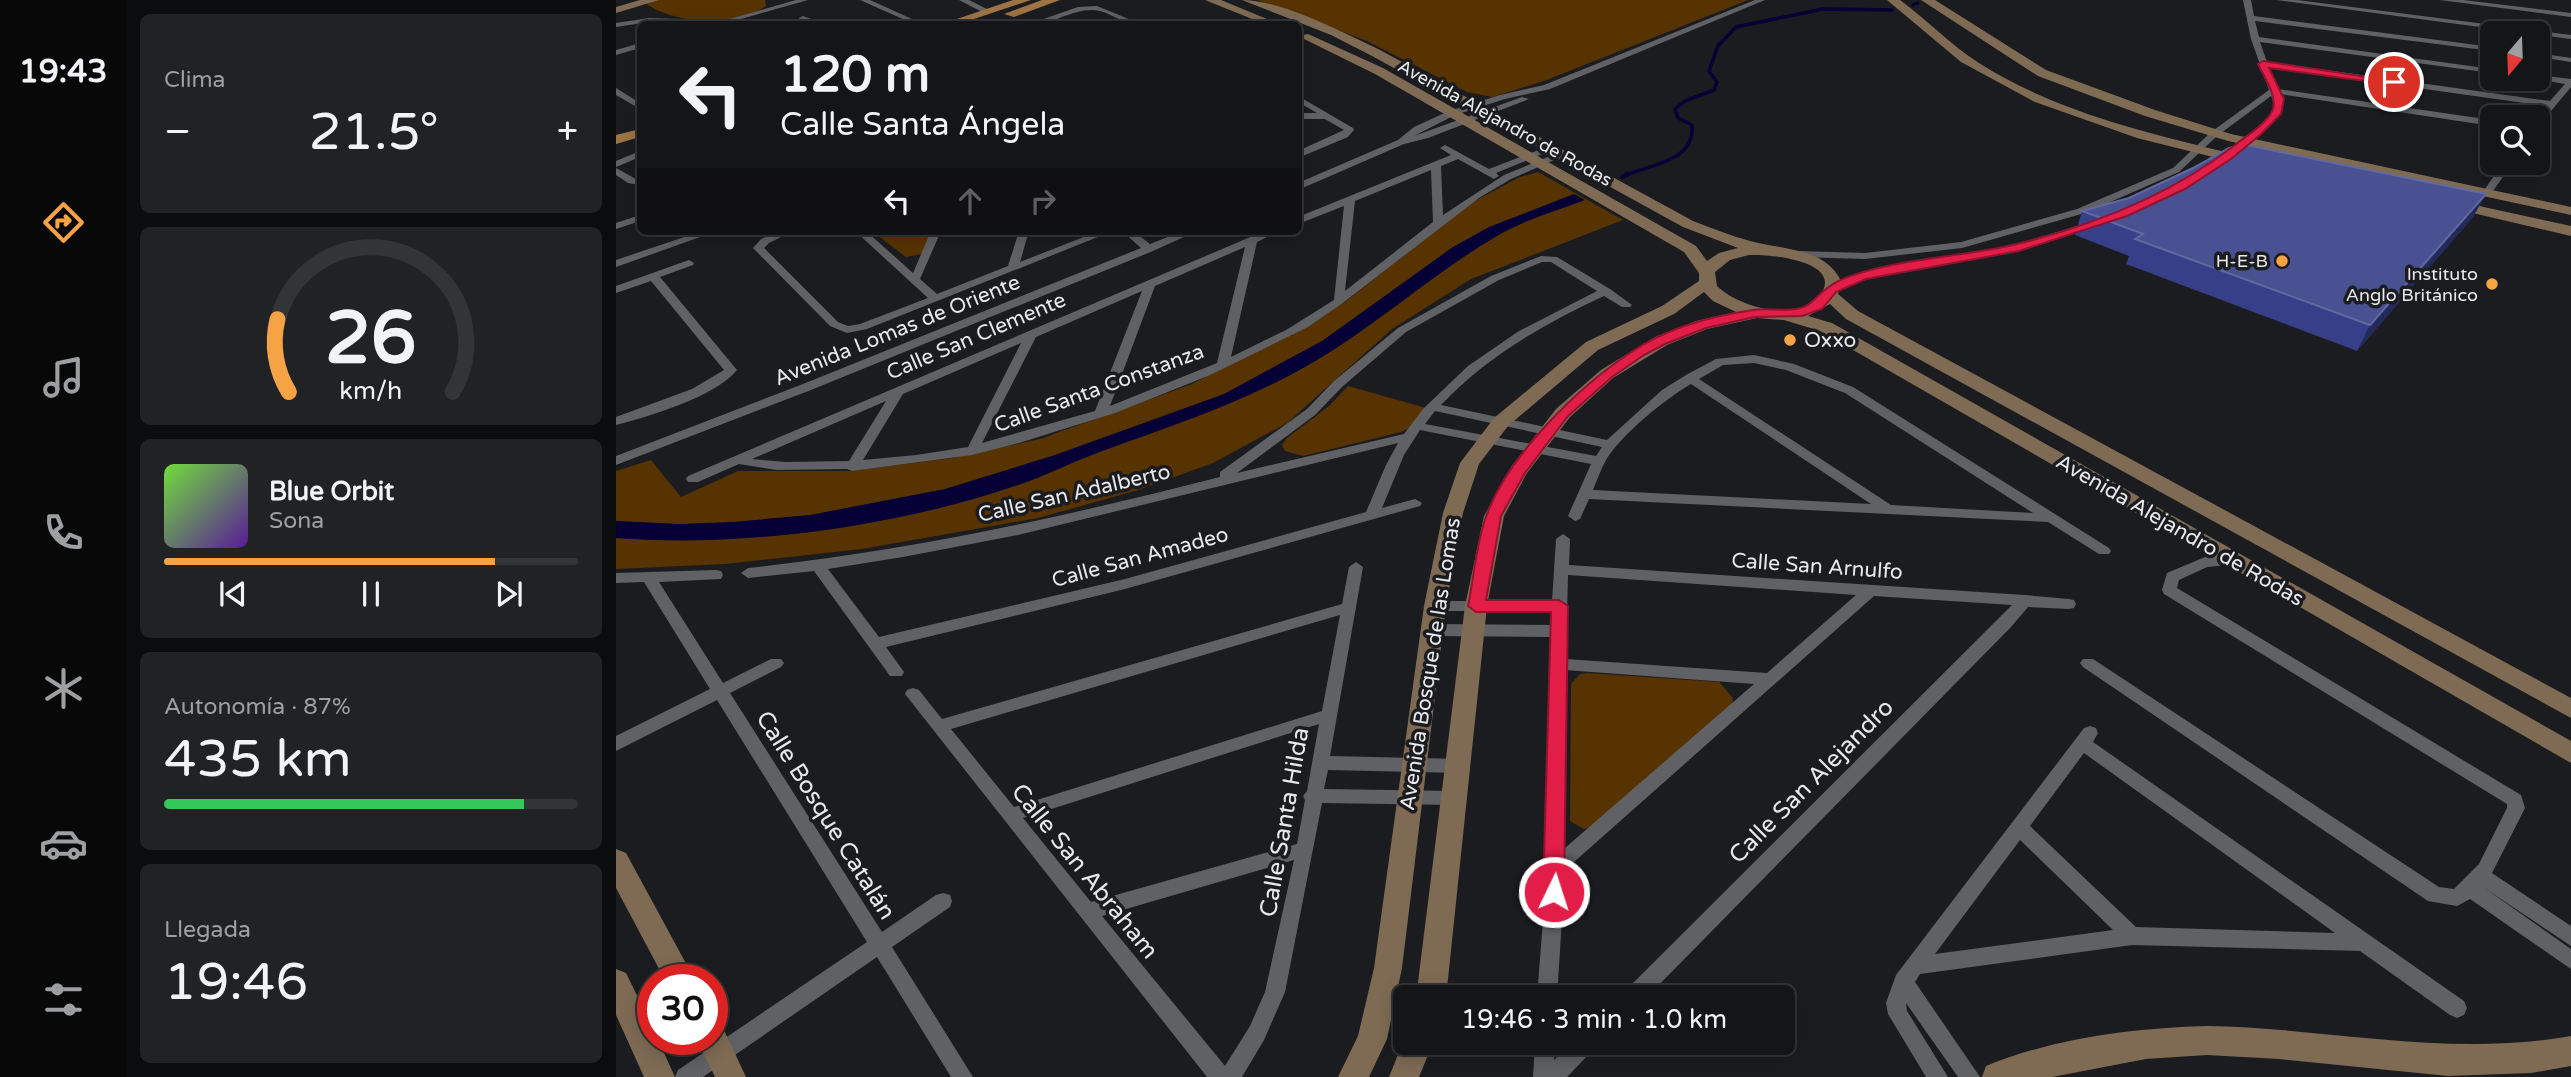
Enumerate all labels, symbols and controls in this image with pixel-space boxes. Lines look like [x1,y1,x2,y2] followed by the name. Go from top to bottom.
[2480,21,2550,91] north arrow
[2480,21,2550,175] map controls
[780,46,930,105] text: 120 m
[665,49,756,140] icon: left
[2364,52,2424,112] pin
[19,53,107,91] text: 19:43
[1394,55,1616,191] street label: Avenida Alejandro de Rodas
[2375,63,2413,101] icon: arrive
[164,66,225,94] text: Clima
[309,101,439,164] text: 21.5°
[2480,105,2550,175] button: search
[780,106,1065,144] text: Calle Santa Ángela
[164,109,191,155] text: −
[557,109,578,155] text: +
[878,182,916,220] icon: left
[951,182,989,220] icon: ahead
[1024,182,1062,220] icon: right
[39,198,88,247] icon: directions
[2216,250,2268,272] place label: H-E-B
[2274,253,2290,269] marker: H-E-B
[2346,263,2478,306] place label: Instituto Anglo Británico
[771,270,1024,391] street label: Avenida Lomas de Oriente
[2484,276,2500,292] marker: Instituto Anglo Británico
[883,287,1070,386] street label: Calle San Clemente
[325,295,417,383] text: 26
[1804,328,1856,353] place label: Oxxo
[1782,332,1798,348] marker: Oxxo
[991,339,1207,438] street label: Calle Santa Constanza
[39,353,88,402] icon: music
[340,376,402,406] text: km/h
[2052,449,2308,612] street label: Avenida Alejandro de Rodas
[975,459,1173,528] street label: Calle San Adalberto
[269,476,394,507] text: Blue Orbit
[269,507,324,535] text: Sona
[39,508,88,557] icon: phone
[1395,516,1466,812] street label: Avenida Bosque de las Lomas
[1049,522,1231,593] street label: Calle San Amadeo
[1730,548,1903,585] street label: Calle San Arnulfo
[214,575,252,613] icon: previous
[352,575,390,613] icon: pause
[490,575,528,613] icon: next
[39,664,88,713] icon: climate
[164,693,351,721] text: Autonomía · 87%
[1723,693,1900,870] street label: Calle San Alejandro
[749,705,902,925] street label: Calle Bosque Catalán
[1254,725,1315,919] street label: Calle Santa Hilda
[164,728,352,791] text: 435 km
[1005,778,1164,965] street label: Calle San Abraham
[39,819,88,868] icon: car
[1517,855,1591,929] position arrow
[164,916,251,944] text: Llegada
[164,951,308,1014] text: 19:46
[637,964,728,1055] speed limit sign: 30
[39,975,88,1024] icon: filters
[1461,1004,1727,1035] text: 19:46 · 3 min · 1.0 km

